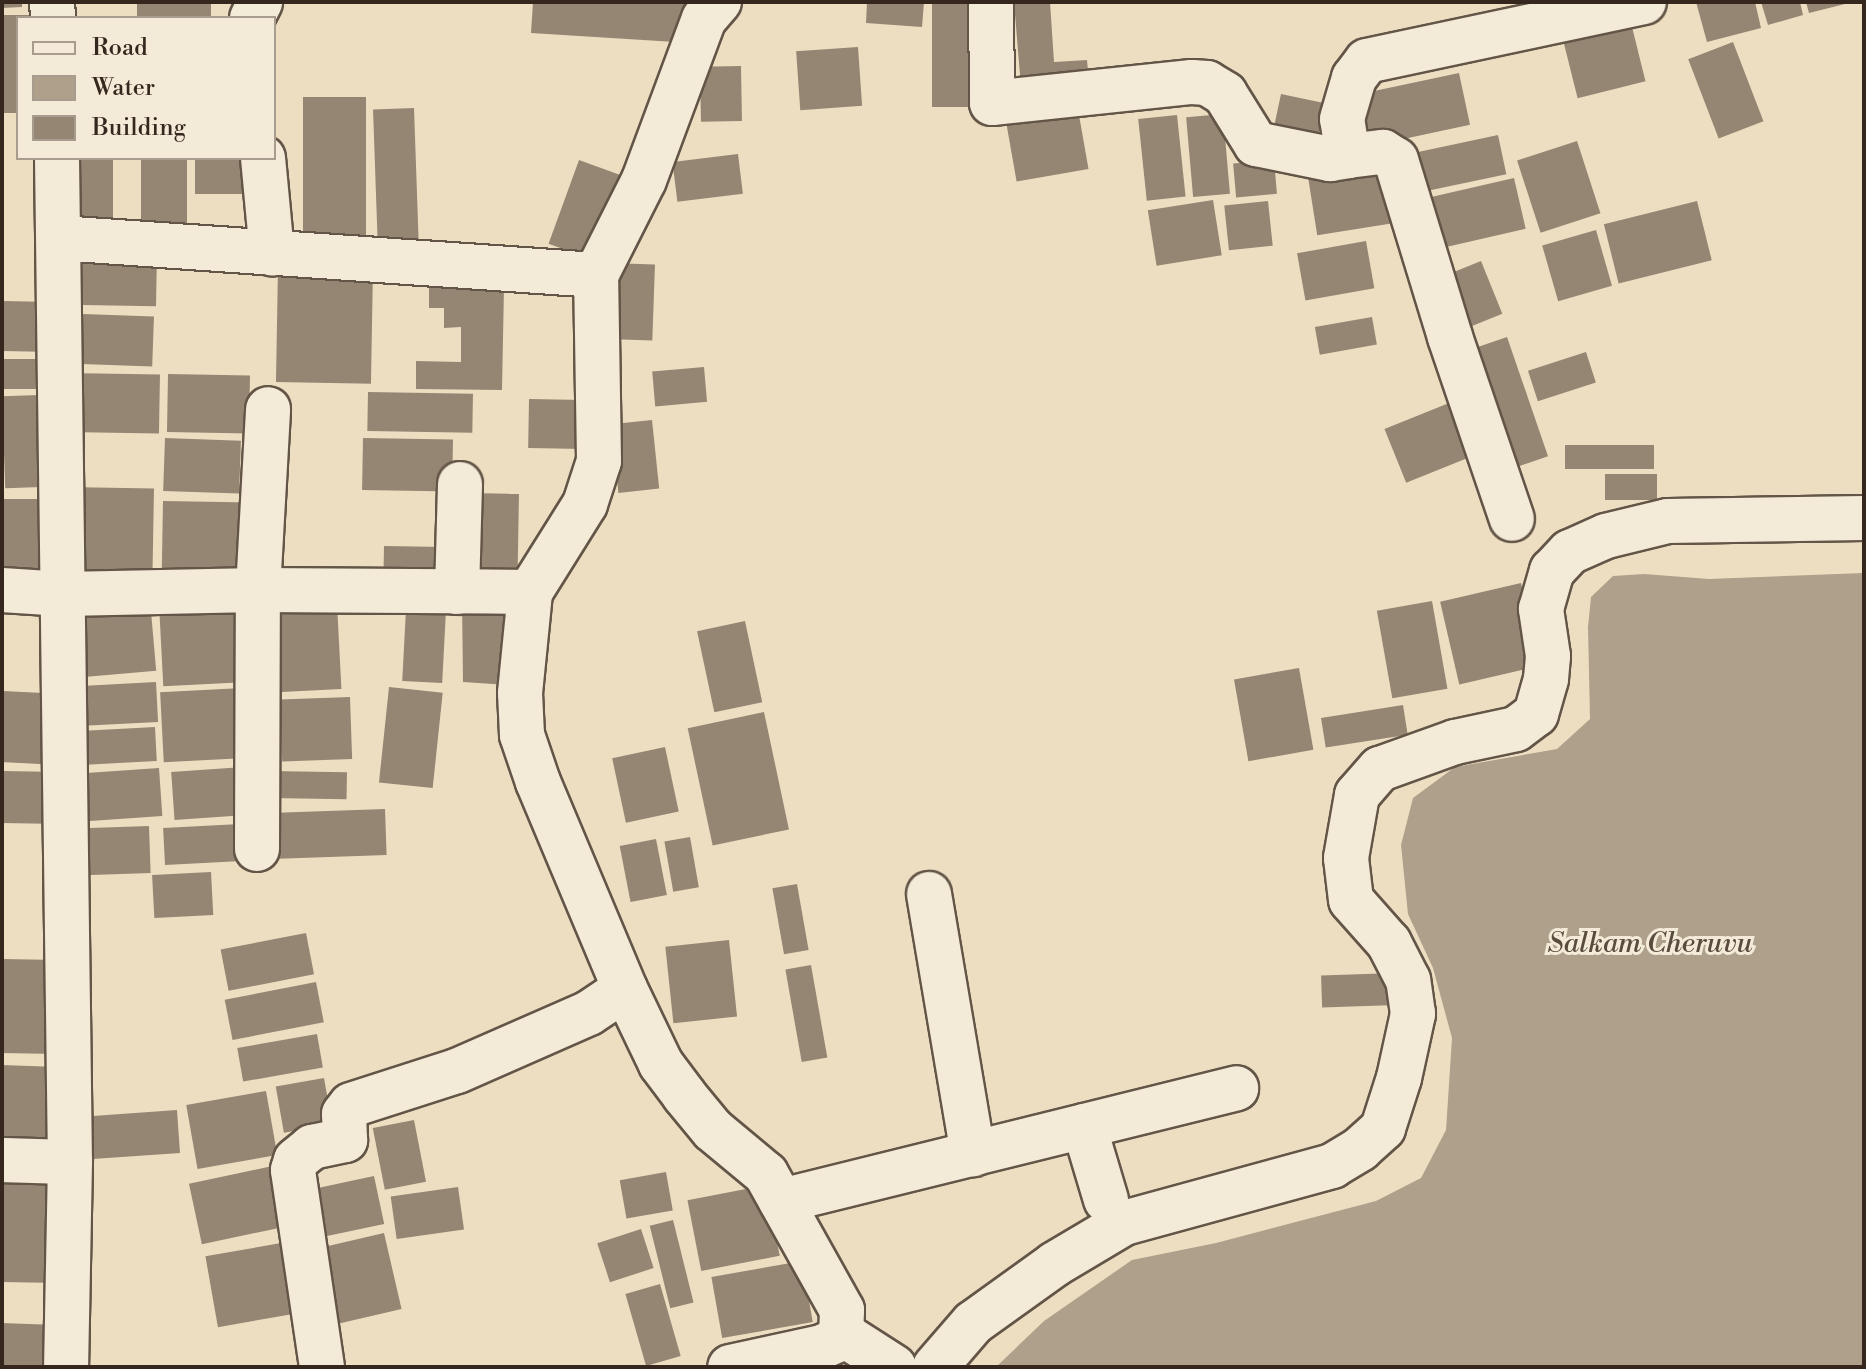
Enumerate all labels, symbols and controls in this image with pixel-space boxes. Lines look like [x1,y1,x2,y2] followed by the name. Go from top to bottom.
[16,16,276,160] legend
[92,33,148,63] text: Road
[92,73,155,103] text: Water
[92,113,186,143] text: Building
[1547,927,1753,961] water label: Salkam Cheruvu

